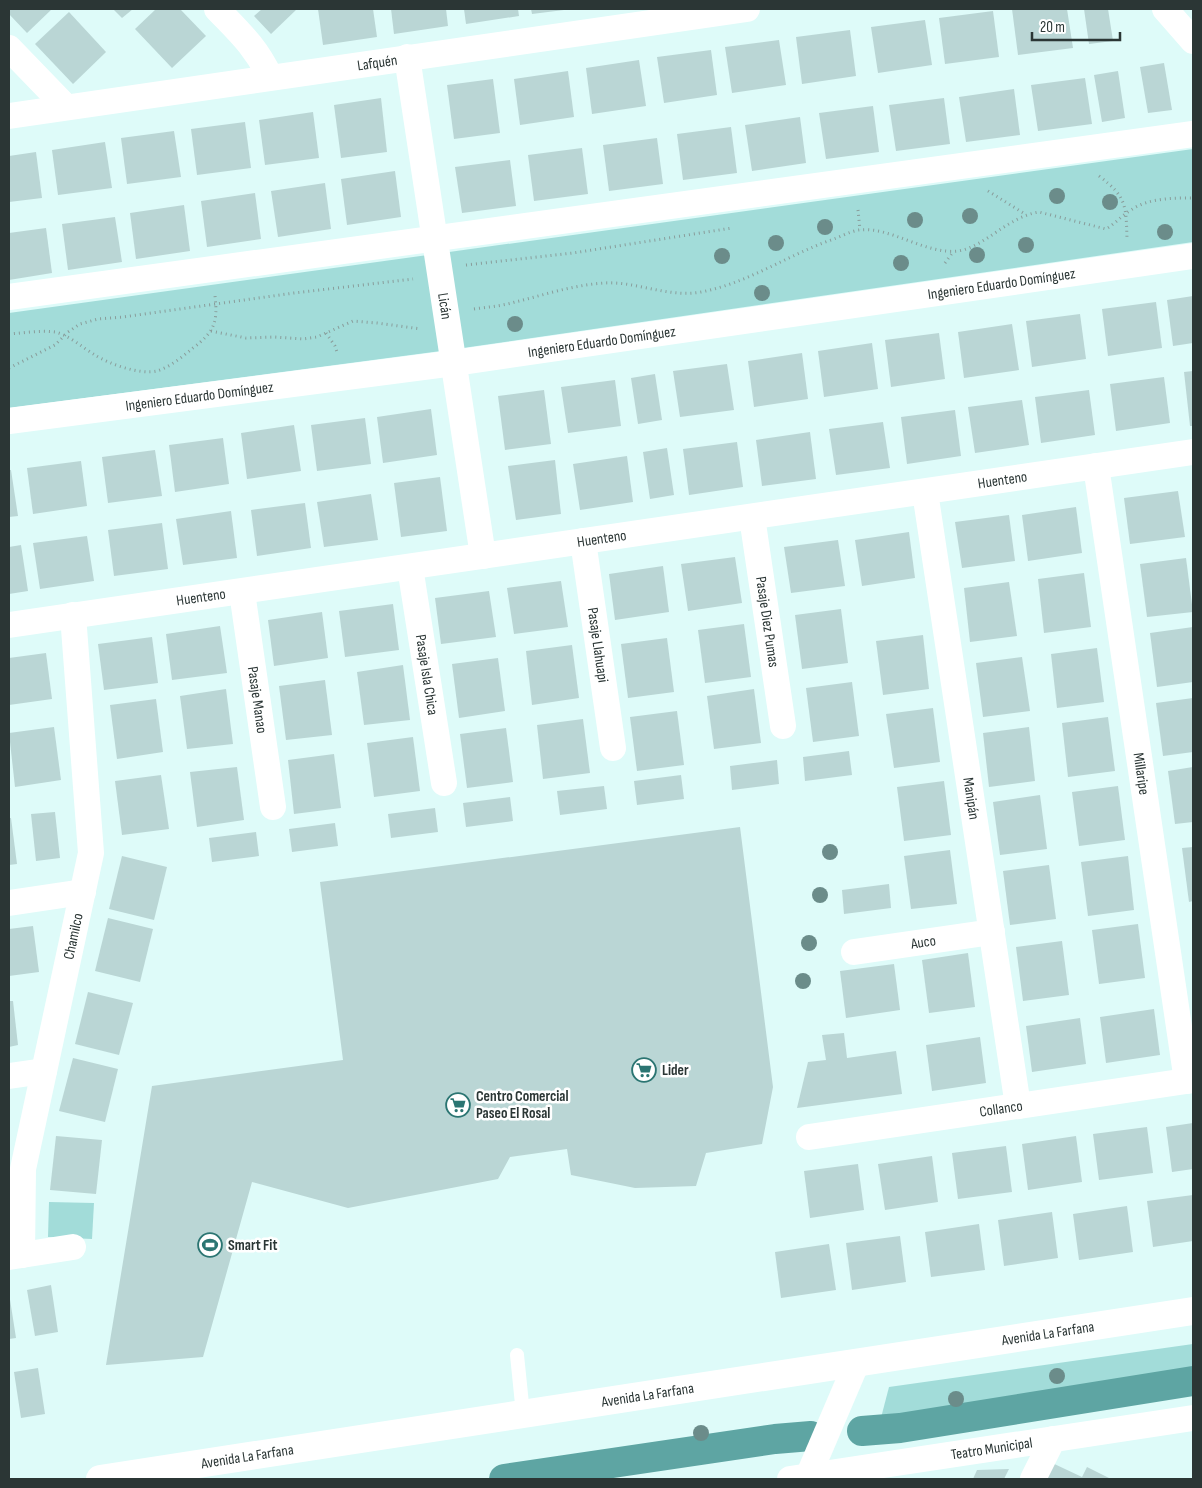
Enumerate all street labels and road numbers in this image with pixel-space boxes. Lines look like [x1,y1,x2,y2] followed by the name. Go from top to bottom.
[356,50,398,75] street label: Lafquén
[926,264,1077,304] street label: Ingeniero Eduardo Domínguez
[434,292,456,321] street label: Licán
[527,321,677,362] street label: Ingeniero Eduardo Domínguez
[124,377,275,415] street label: Ingeniero Eduardo Domínguez
[977,467,1028,493] street label: Huenteno
[576,525,628,551] street label: Huenteno
[751,575,784,669] street label: Pasaje Diez Pumas
[175,584,227,610] street label: Huenteno
[583,606,613,684] street label: Pasaje Llahuapi
[411,633,443,717] street label: Pasaje Isla Chica
[243,665,272,735] street label: Pasaje Manao
[1129,751,1154,796] street label: Millaripe
[959,776,984,821] street label: Manipán
[59,911,87,961] street label: Chamilco
[909,931,937,953] street label: Auco
[978,1096,1024,1121] street label: Collanco
[999,1317,1096,1350] street label: Avenida La Farfana
[599,1378,695,1411] street label: Avenida La Farfana
[950,1433,1034,1464] street label: Teatro Municipal
[199,1440,295,1473] street label: Avenida La Farfana

